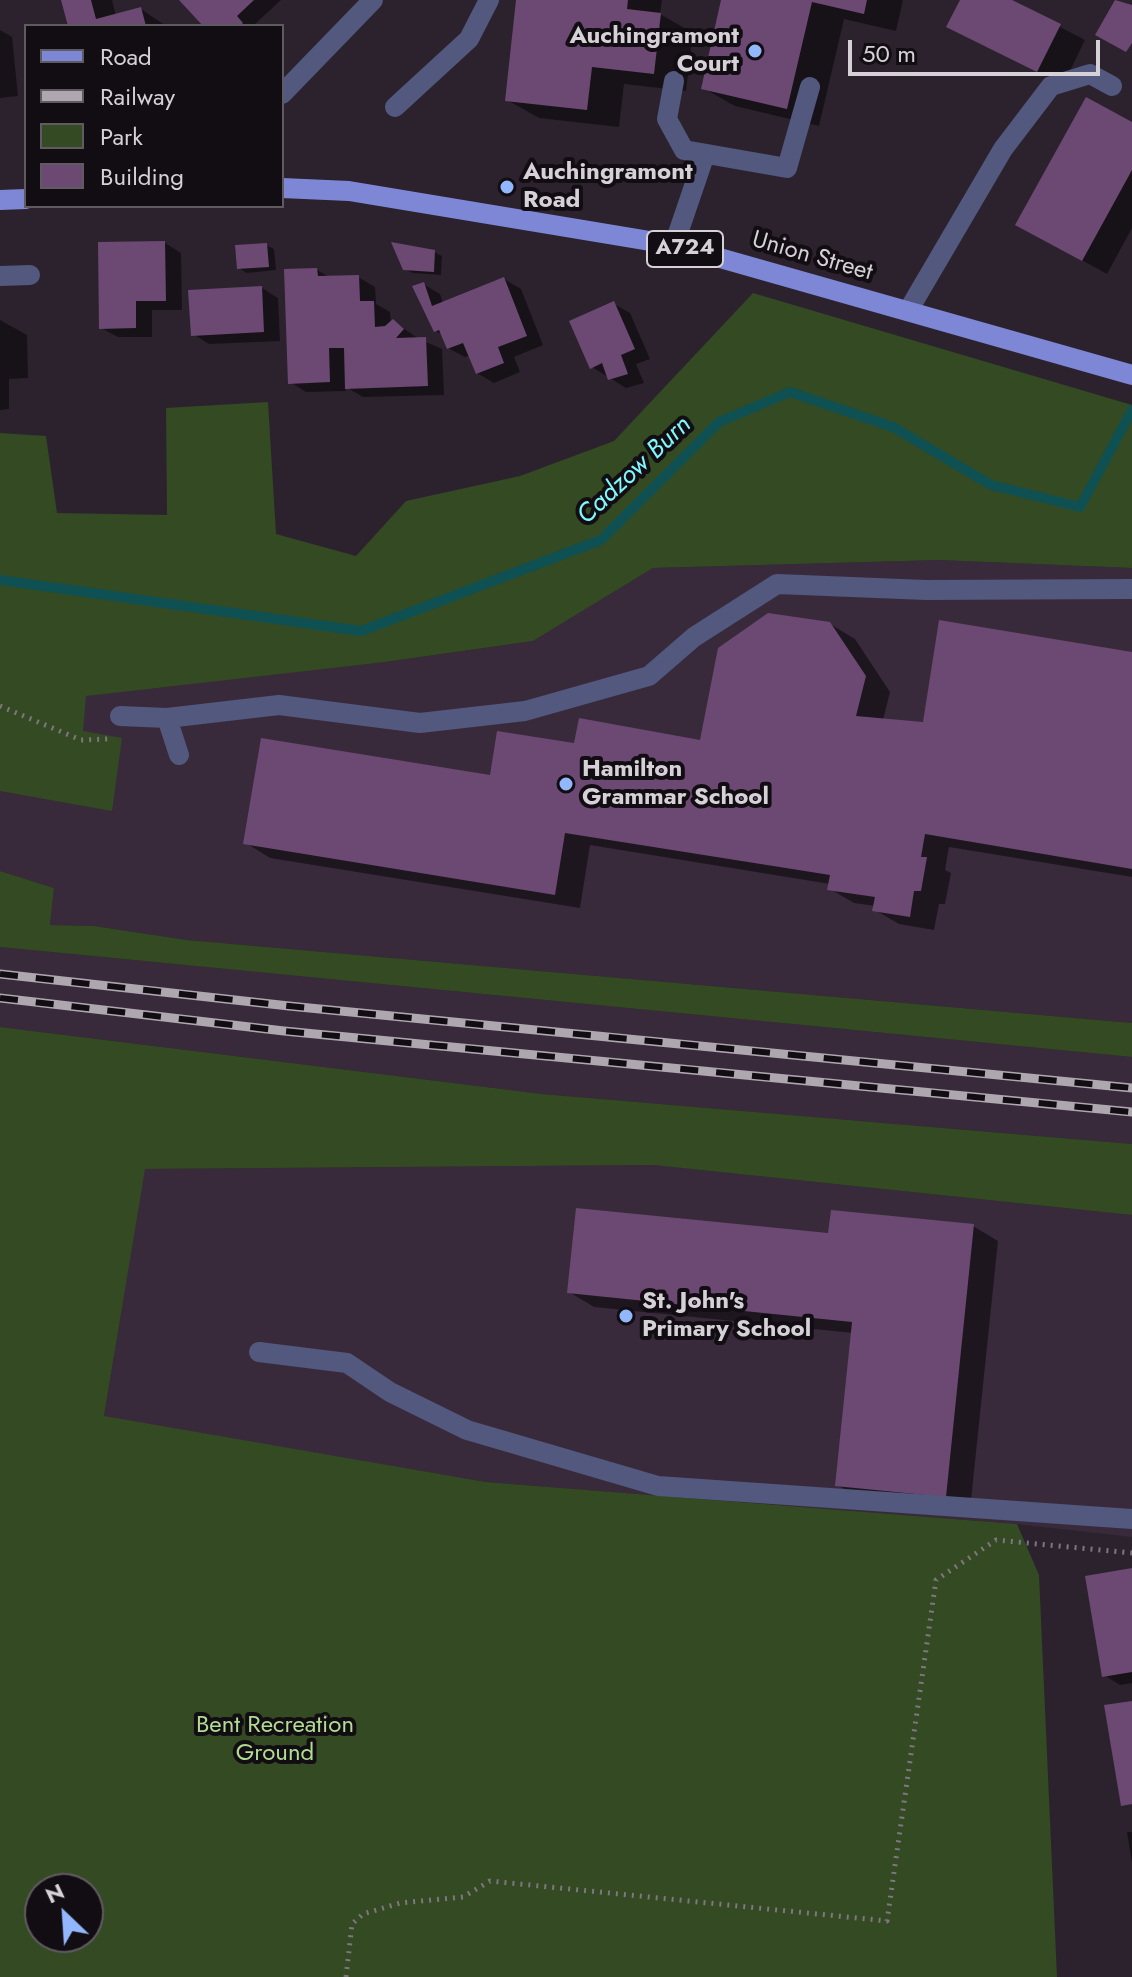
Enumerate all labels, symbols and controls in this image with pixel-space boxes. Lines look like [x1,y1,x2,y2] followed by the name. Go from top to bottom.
[569,23,739,79] place label: Auchingramont Court
[24,24,284,208] legend
[852,24,1104,74] scale bar
[862,36,916,71] text: 50 m
[100,39,152,74] text: Road
[746,42,764,60] marker: Auchingramont Court
[100,79,175,114] text: Railway
[100,119,143,154] text: Park
[100,159,184,194] text: Building
[523,159,693,215] place label: Auchingramont Road
[498,178,516,196] marker: Auchingramont Road
[748,226,876,288] street label: Union Street
[647,231,723,267] road number: A724
[571,410,699,532] water label: Cadzow Burn
[582,756,769,812] place label: Hamilton Grammar School
[557,775,575,793] marker: Hamilton Grammar School
[642,1288,811,1344] place label: St. John's Primary School
[617,1307,635,1325] marker: St. John's Primary School
[196,1712,354,1768] park label: Bent Recreation Ground
[24,1873,104,1953] north arrow
[40,1875,69,1911] text: N

